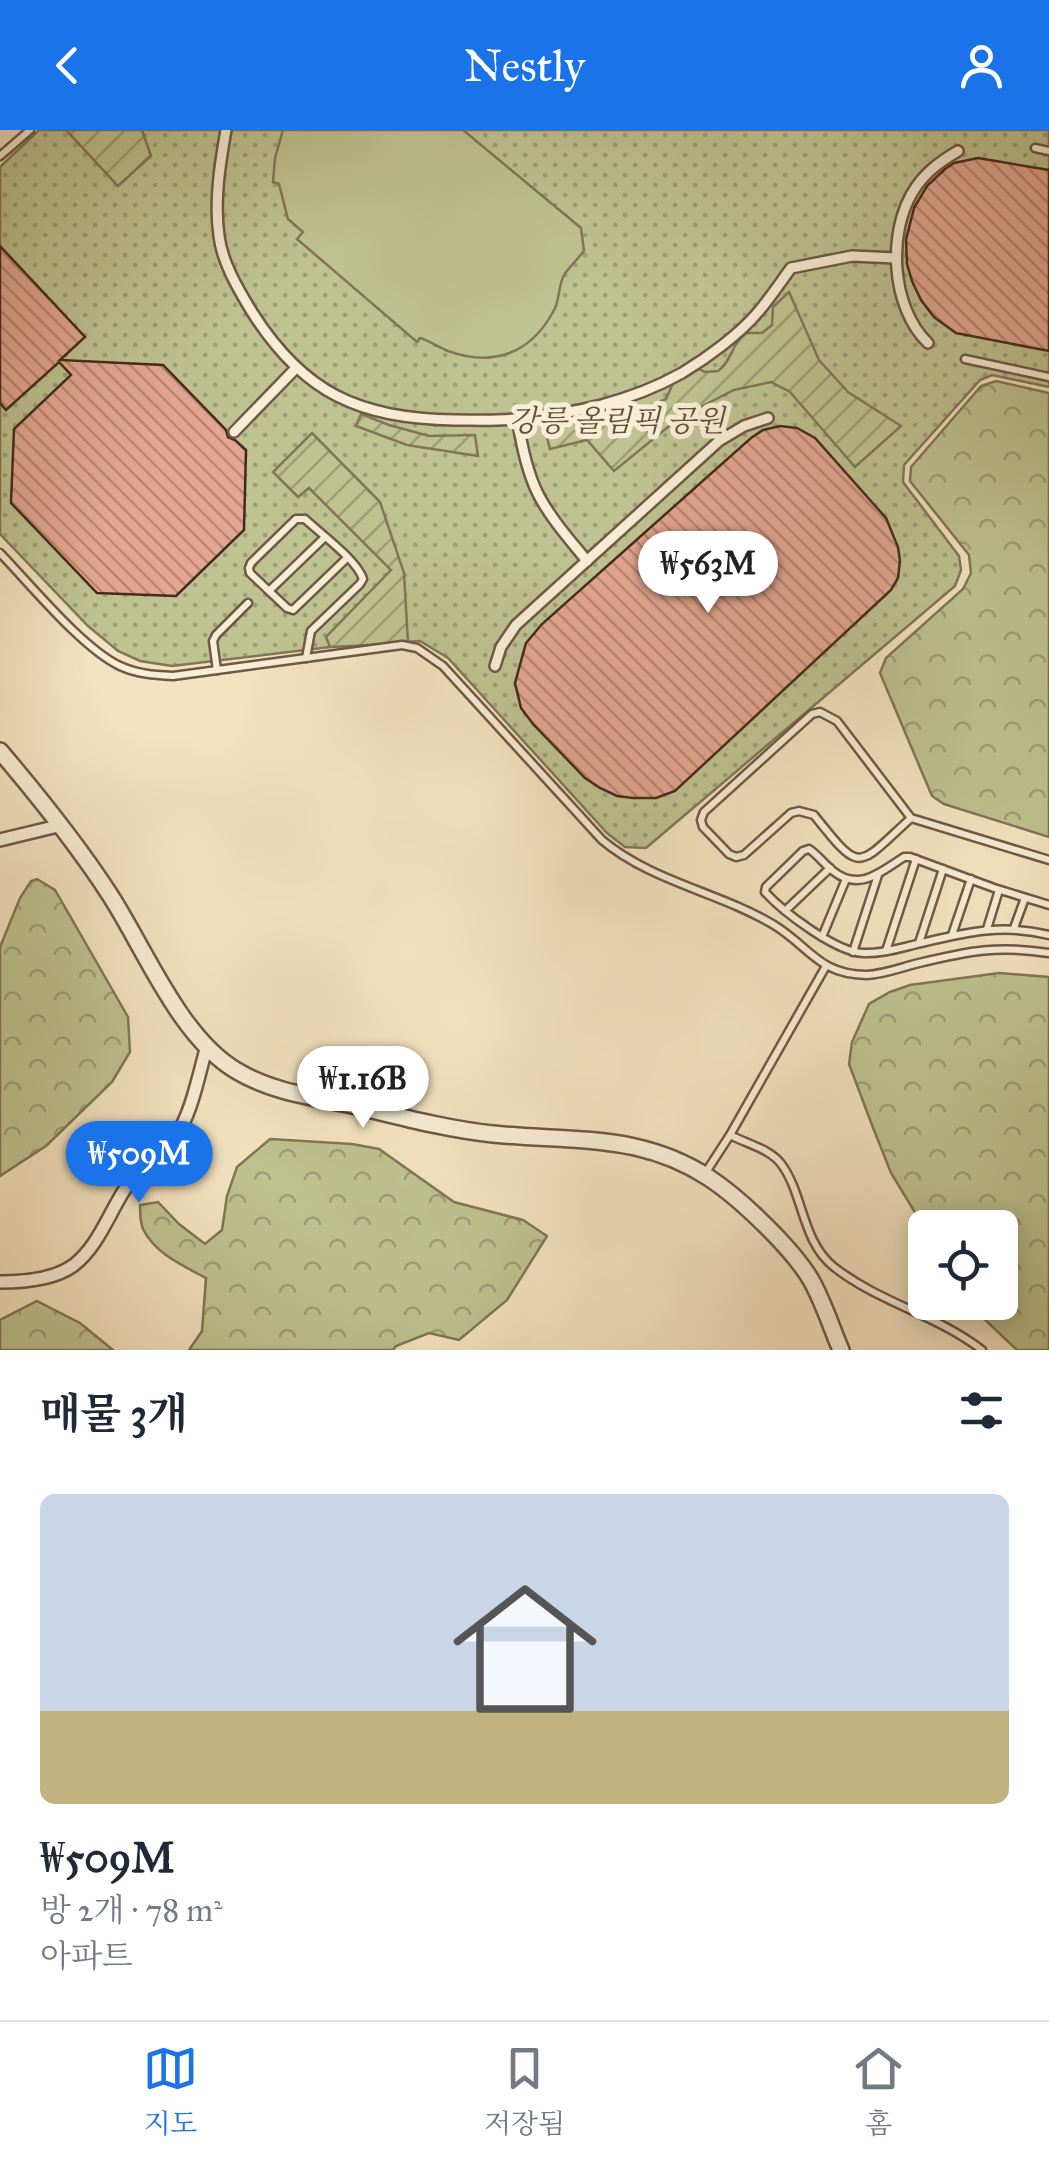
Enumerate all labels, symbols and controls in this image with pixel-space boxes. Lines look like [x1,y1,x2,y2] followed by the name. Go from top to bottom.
[40,38,95,93] icon: back
[464,38,585,93] text: Nestly
[954,38,1009,93] icon: person
[509,403,727,439] park label: 강릉 올림픽 공원
[638,531,778,616] pin: ₩563M
[660,544,756,583] text: ₩563M
[282,1046,444,1131] pin: ₩1.16B
[319,1059,407,1098] text: ₩1.16B
[69,1121,209,1206] pin: ₩509M
[88,1134,190,1173] text: ₩509M
[908,1210,1018,1320] map controls
[908,1210,1018,1320] button: locate
[954,1383,1009,1438] icon: filters
[40,1388,188,1440] text: 매물 3개
[435,1559,615,1739] icon: home
[40,1832,175,1884] text: ₩509M
[40,1891,222,1930] text: 방 2개 · 78 m²
[40,1937,133,1976] text: 아파트
[143,2041,198,2141] tab: 지도
[484,2041,565,2141] tab: 저장됨
[851,2041,906,2141] tab: 홈

